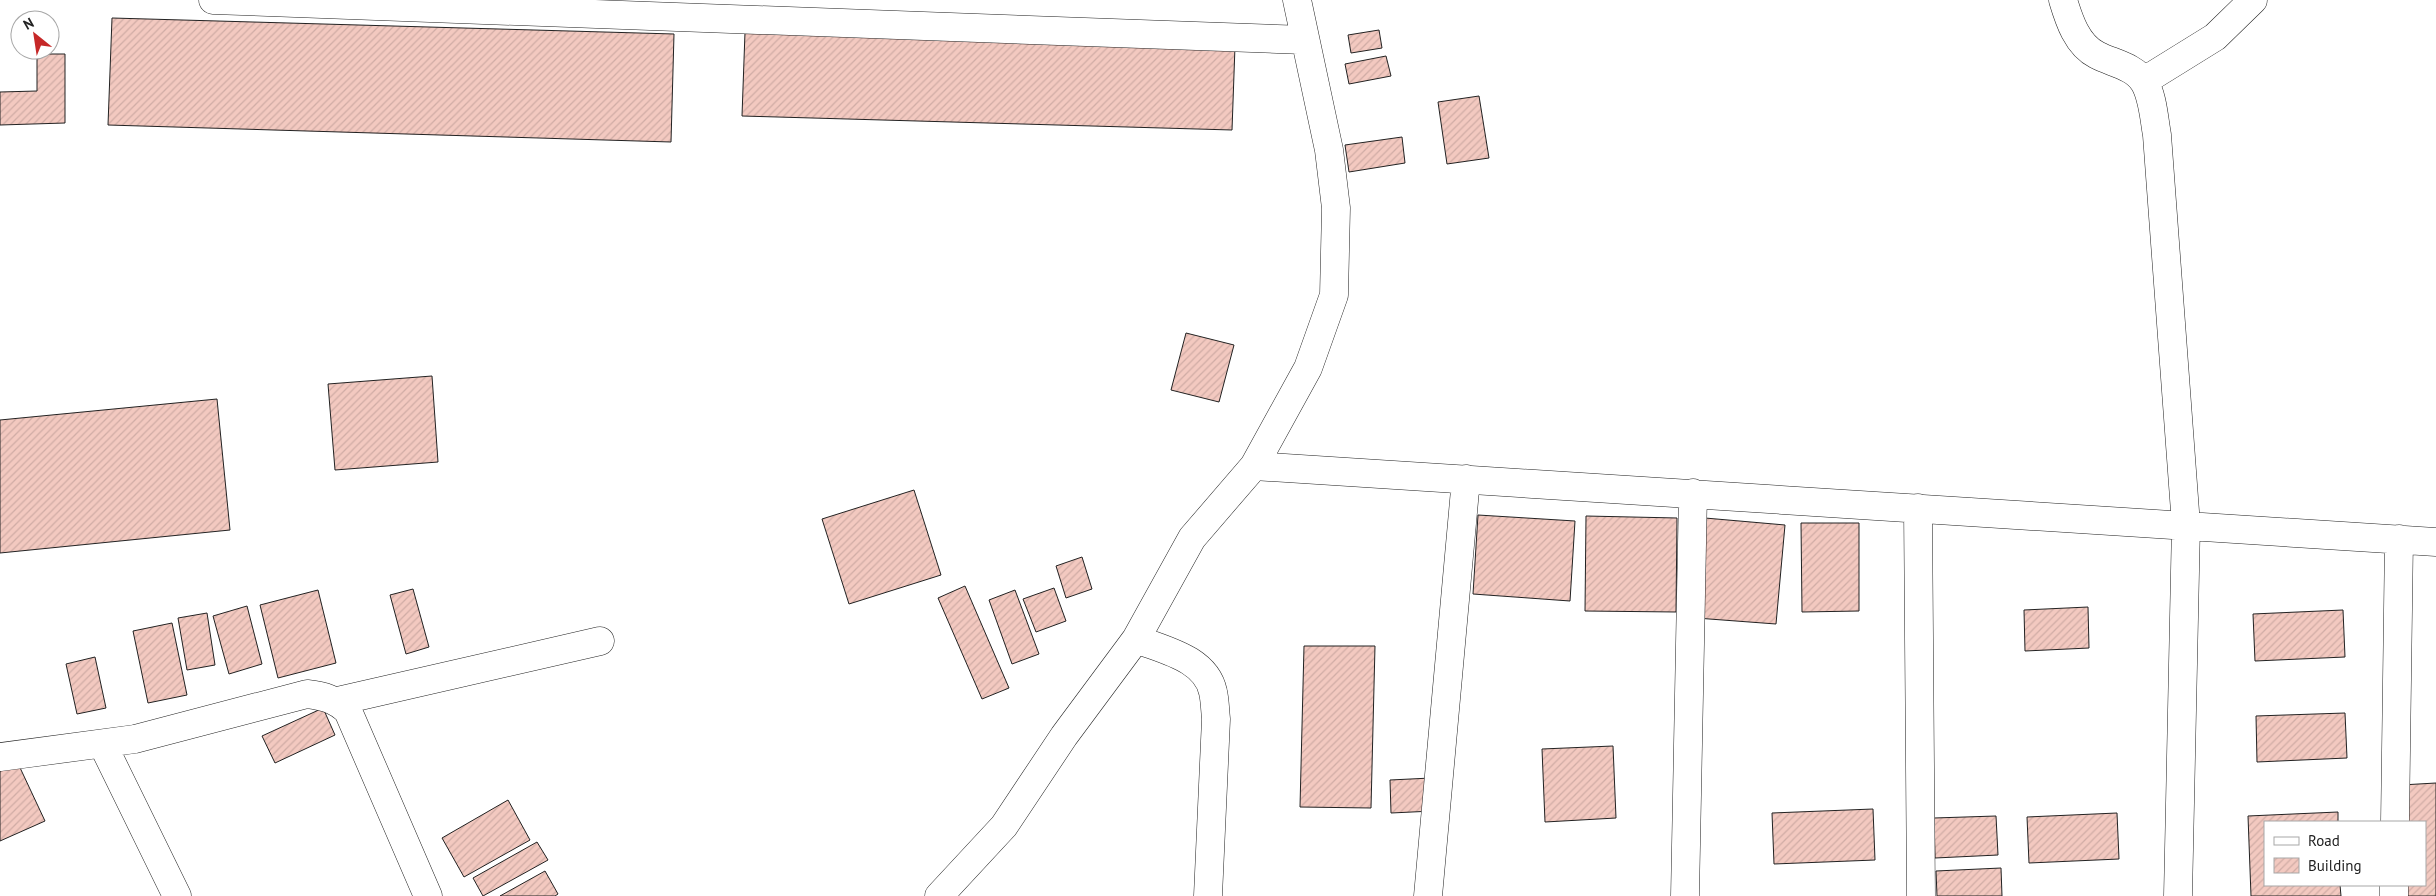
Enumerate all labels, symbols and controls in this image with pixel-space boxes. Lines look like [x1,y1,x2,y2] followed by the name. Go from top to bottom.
[10,10,60,60] north arrow
[20,14,37,34] text: N
[2264,821,2426,886] legend
[2308,831,2340,850] text: Road
[2308,856,2362,875] text: Building

